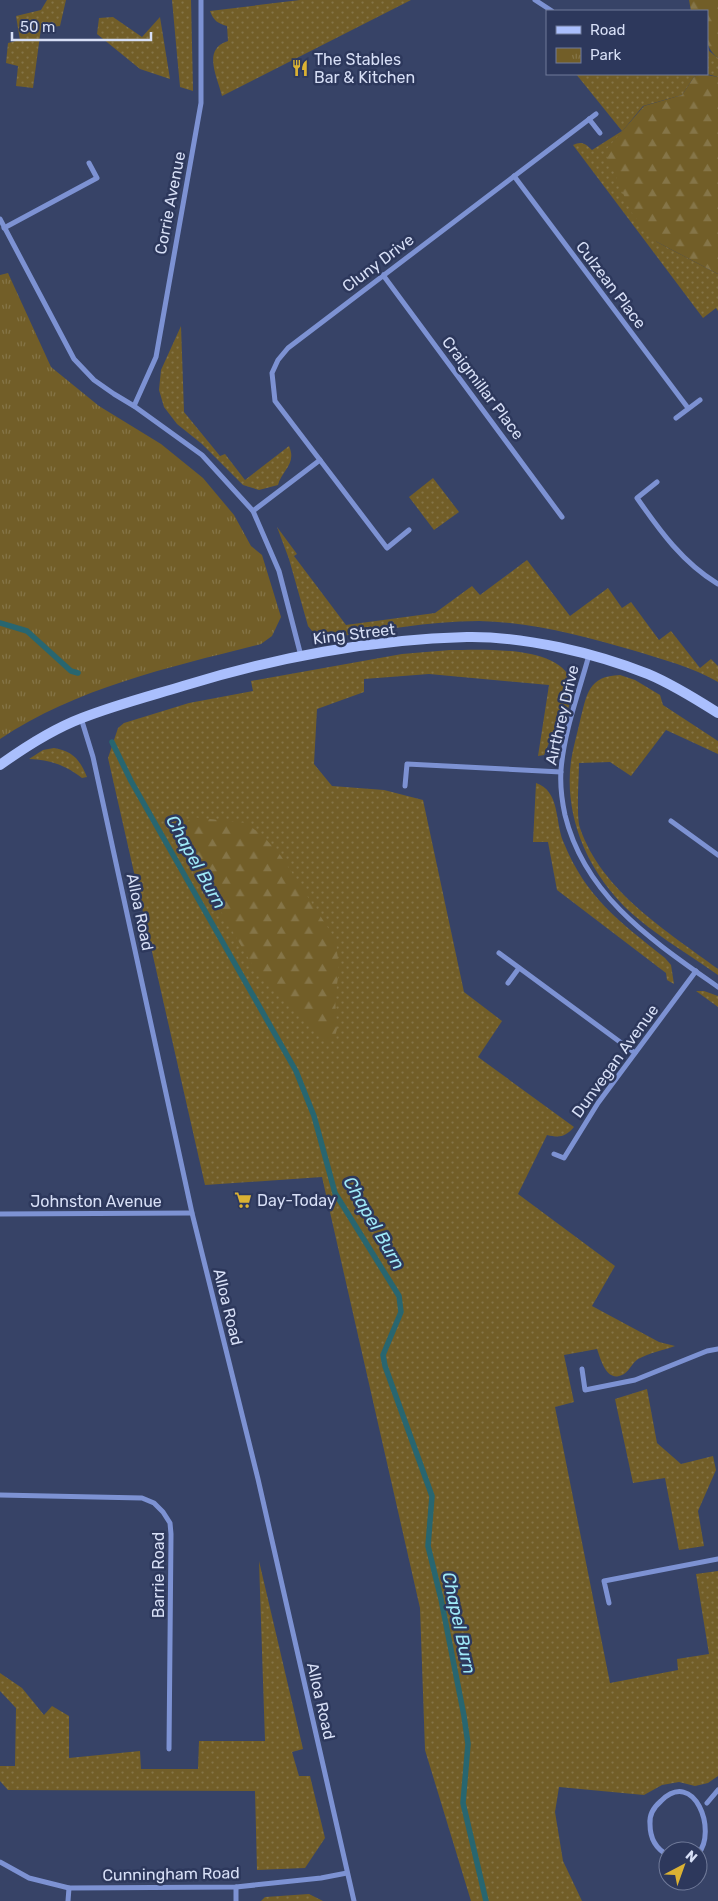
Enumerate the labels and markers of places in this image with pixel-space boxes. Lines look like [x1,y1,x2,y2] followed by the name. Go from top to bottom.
[314,50,415,87] place label: The Stables Bar & Kitchen
[290,58,310,78] restaurant icon: The Stables Bar & Kitchen
[233,1190,253,1210] supermarket icon: Day-Today
[257,1191,336,1210] place label: Day-Today

